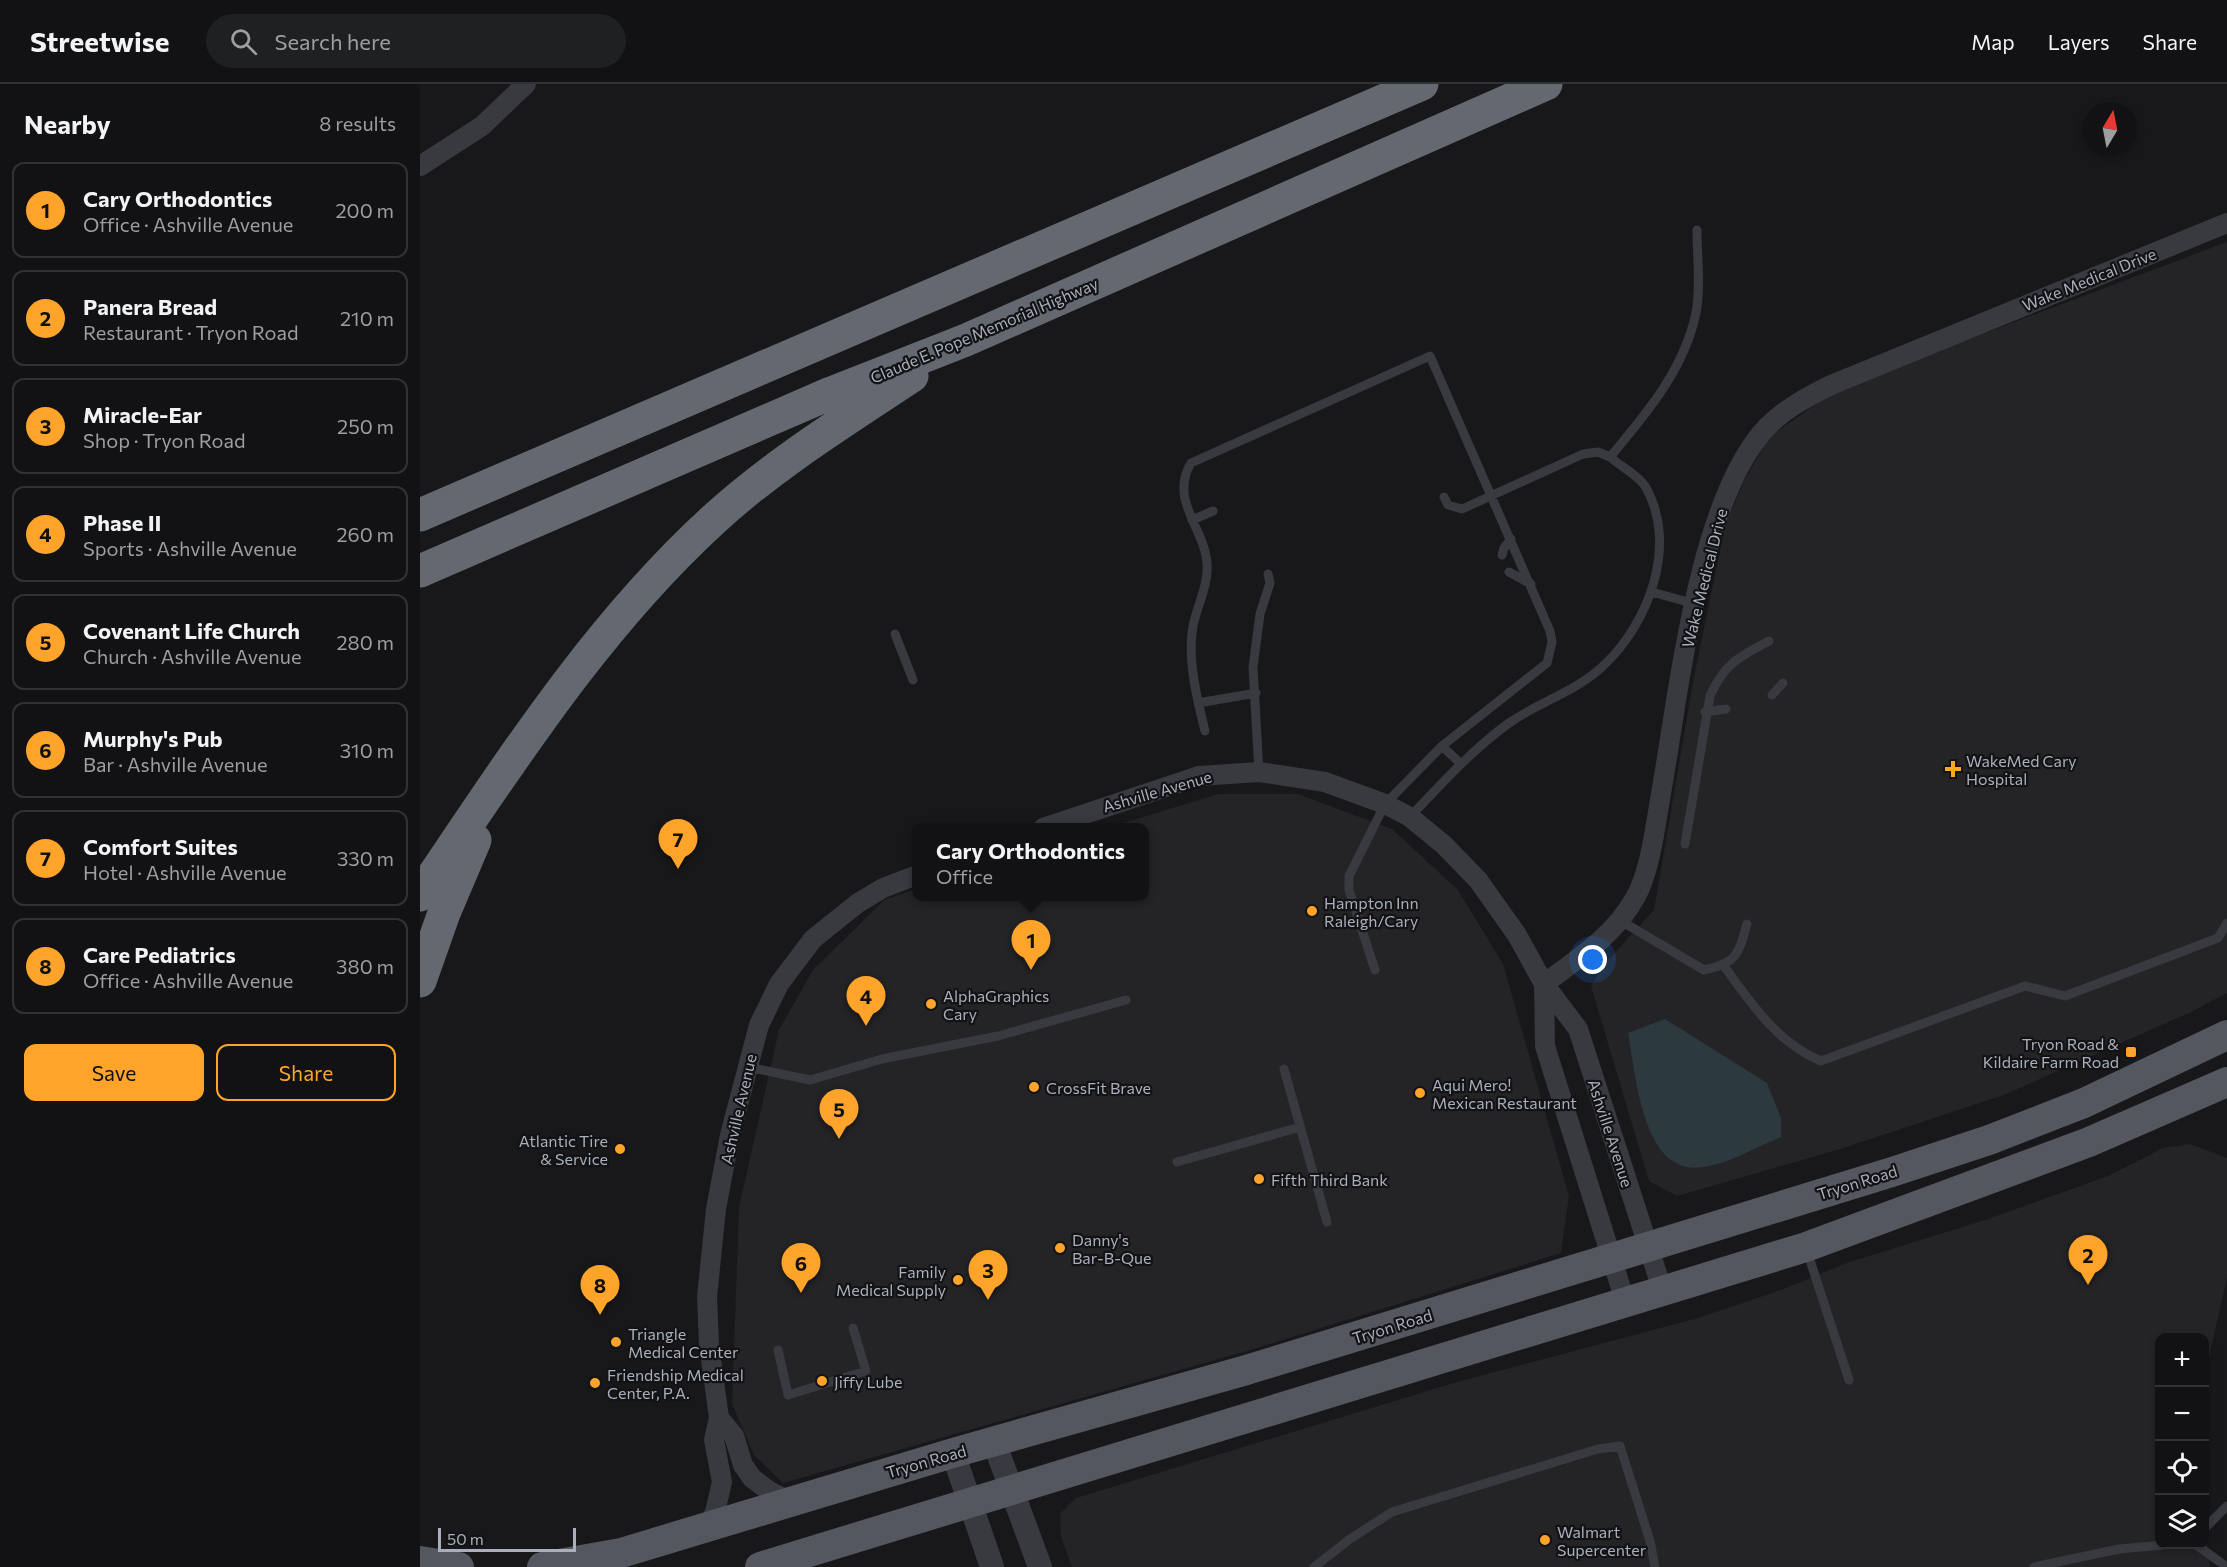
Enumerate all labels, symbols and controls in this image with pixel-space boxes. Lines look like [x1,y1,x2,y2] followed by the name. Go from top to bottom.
[206,14,626,68] search box
[30,24,170,58] text: Streetwise
[227,25,260,58] icon: search
[275,28,391,55] text: Search here
[1971,29,2015,54] text: Map
[2048,29,2110,54] text: Layers
[2143,29,2197,54] text: Share
[2083,102,2137,156] north arrow
[24,108,111,139] text: Nearby
[319,111,396,135] text: 8 results
[83,185,272,212] text: Cary Orthodontics
[41,198,50,222] text: 1
[336,198,394,222] text: 200 m
[83,212,293,236] text: Office · Ashville Avenue
[2019,243,2159,315] street label: Wake Medical Drive
[867,273,1101,387] street label: Claude E. Pope Memorial Highway
[83,293,217,320] text: Panera Bread
[40,306,51,330] text: 2
[340,306,394,330] text: 210 m
[83,320,299,344] text: Restaurant · Tryon Road
[83,401,202,428] text: Miracle-Ear
[40,414,51,438] text: 3
[337,414,394,438] text: 250 m
[83,428,245,452] text: Shop · Tryon Road
[1678,506,1730,650] street label: Wake Medical Drive
[83,509,161,536] text: Phase II
[39,522,52,546] text: 4
[336,522,394,546] text: 260 m
[83,536,297,560] text: Sports · Ashville Avenue
[83,617,300,644] text: Covenant Life Church
[40,630,51,654] text: 5
[336,630,394,654] text: 280 m
[83,644,301,668] text: Church · Ashville Avenue
[83,725,223,752] text: Murphy's Pub
[39,738,52,762] text: 6
[340,738,394,762] text: 310 m
[1966,751,2077,788] place label: WakeMed Cary Hospital
[83,752,267,776] text: Bar · Ashville Avenue
[1944,760,1962,778] marker: WakeMed Cary Hospital
[1100,766,1214,816] street label: Ashville Avenue
[658,820,698,869] pin: 7
[912,823,1149,901] popup
[83,833,238,860] text: Comfort Suites
[936,837,1125,864] text: Cary Orthodontics
[40,846,51,870] text: 7
[337,846,394,870] text: 330 m
[83,860,287,884] text: Hotel · Ashville Avenue
[936,864,993,888] text: Office
[1324,893,1419,930] place label: Hampton Inn Raleigh/Cary
[1305,904,1319,918] marker: Hampton Inn Raleigh/Cary
[1012,920,1050,970] pin: 1
[83,941,236,968] text: Care Pediatrics
[1578,945,1607,974] your location
[39,954,52,978] text: 8
[336,954,394,978] text: 380 m
[83,968,293,992] text: Office · Ashville Avenue
[846,976,886,1026] pin: 4
[943,986,1049,1023] place label: AlphaGraphics Cary
[924,997,938,1011] marker: AlphaGraphics Cary
[1983,1034,2119,1071] place label: Tryon Road & Kildaire Farm Road
[24,1044,204,1101] button: Save
[216,1044,396,1101] button: Share
[2124,1045,2138,1059] marker: Tryon Road & Kildaire Farm Road
[716,1052,760,1166] street label: Ashville Avenue
[1432,1075,1577,1112] place label: Aqui Mero! Mexican Restaurant
[1585,1077,1637,1189] street label: Ashville Avenue
[1046,1078,1151,1097] place label: CrossFit Brave
[1027,1080,1041,1094] marker: CrossFit Brave
[1413,1086,1427,1100] marker: Aqui Mero! Mexican Restaurant
[820,1090,858,1139] pin: 5
[519,1131,608,1168] place label: Atlantic Tire & Service
[613,1142,627,1156] marker: Atlantic Tire & Service
[1815,1161,1899,1203] street label: Tryon Road
[1271,1170,1388,1189] place label: Fifth Third Bank
[1252,1172,1266,1186] marker: Fifth Third Bank
[1072,1230,1151,1267] place label: Danny's Bar-B-Que
[2068,1236,2108,1285] pin: 2
[1053,1241,1067,1255] marker: Danny's Bar-B-Que
[782,1244,820,1293] pin: 6
[968,1250,1008,1300] pin: 3
[836,1262,946,1299] place label: Family Medical Supply
[580,1266,620,1315] pin: 8
[951,1273,965,1287] marker: Family Medical Supply
[1350,1305,1434,1347] street label: Tryon Road
[628,1324,739,1361] place label: Triangle Medical Center
[2155,1333,2209,1549] map controls
[2155,1333,2209,1387] button: +
[609,1335,623,1349] marker: Triangle Medical Center
[607,1365,744,1402] place label: Friendship Medical Center, P.A.
[834,1372,902,1391] place label: Jiffy Lube
[815,1374,829,1388] marker: Jiffy Lube
[588,1376,602,1390] marker: Friendship Medical Center, P.A.
[2155,1387,2209,1441] button: −
[884,1441,968,1481] street label: Tryon Road
[2155,1441,2209,1495] button: locate
[2155,1495,2209,1549] button: layers
[1557,1522,1647,1559] place label: Walmart Supercenter
[438,1525,576,1552] scale bar
[447,1529,484,1548] text: 50 m
[1538,1533,1552,1547] marker: Walmart Supercenter

